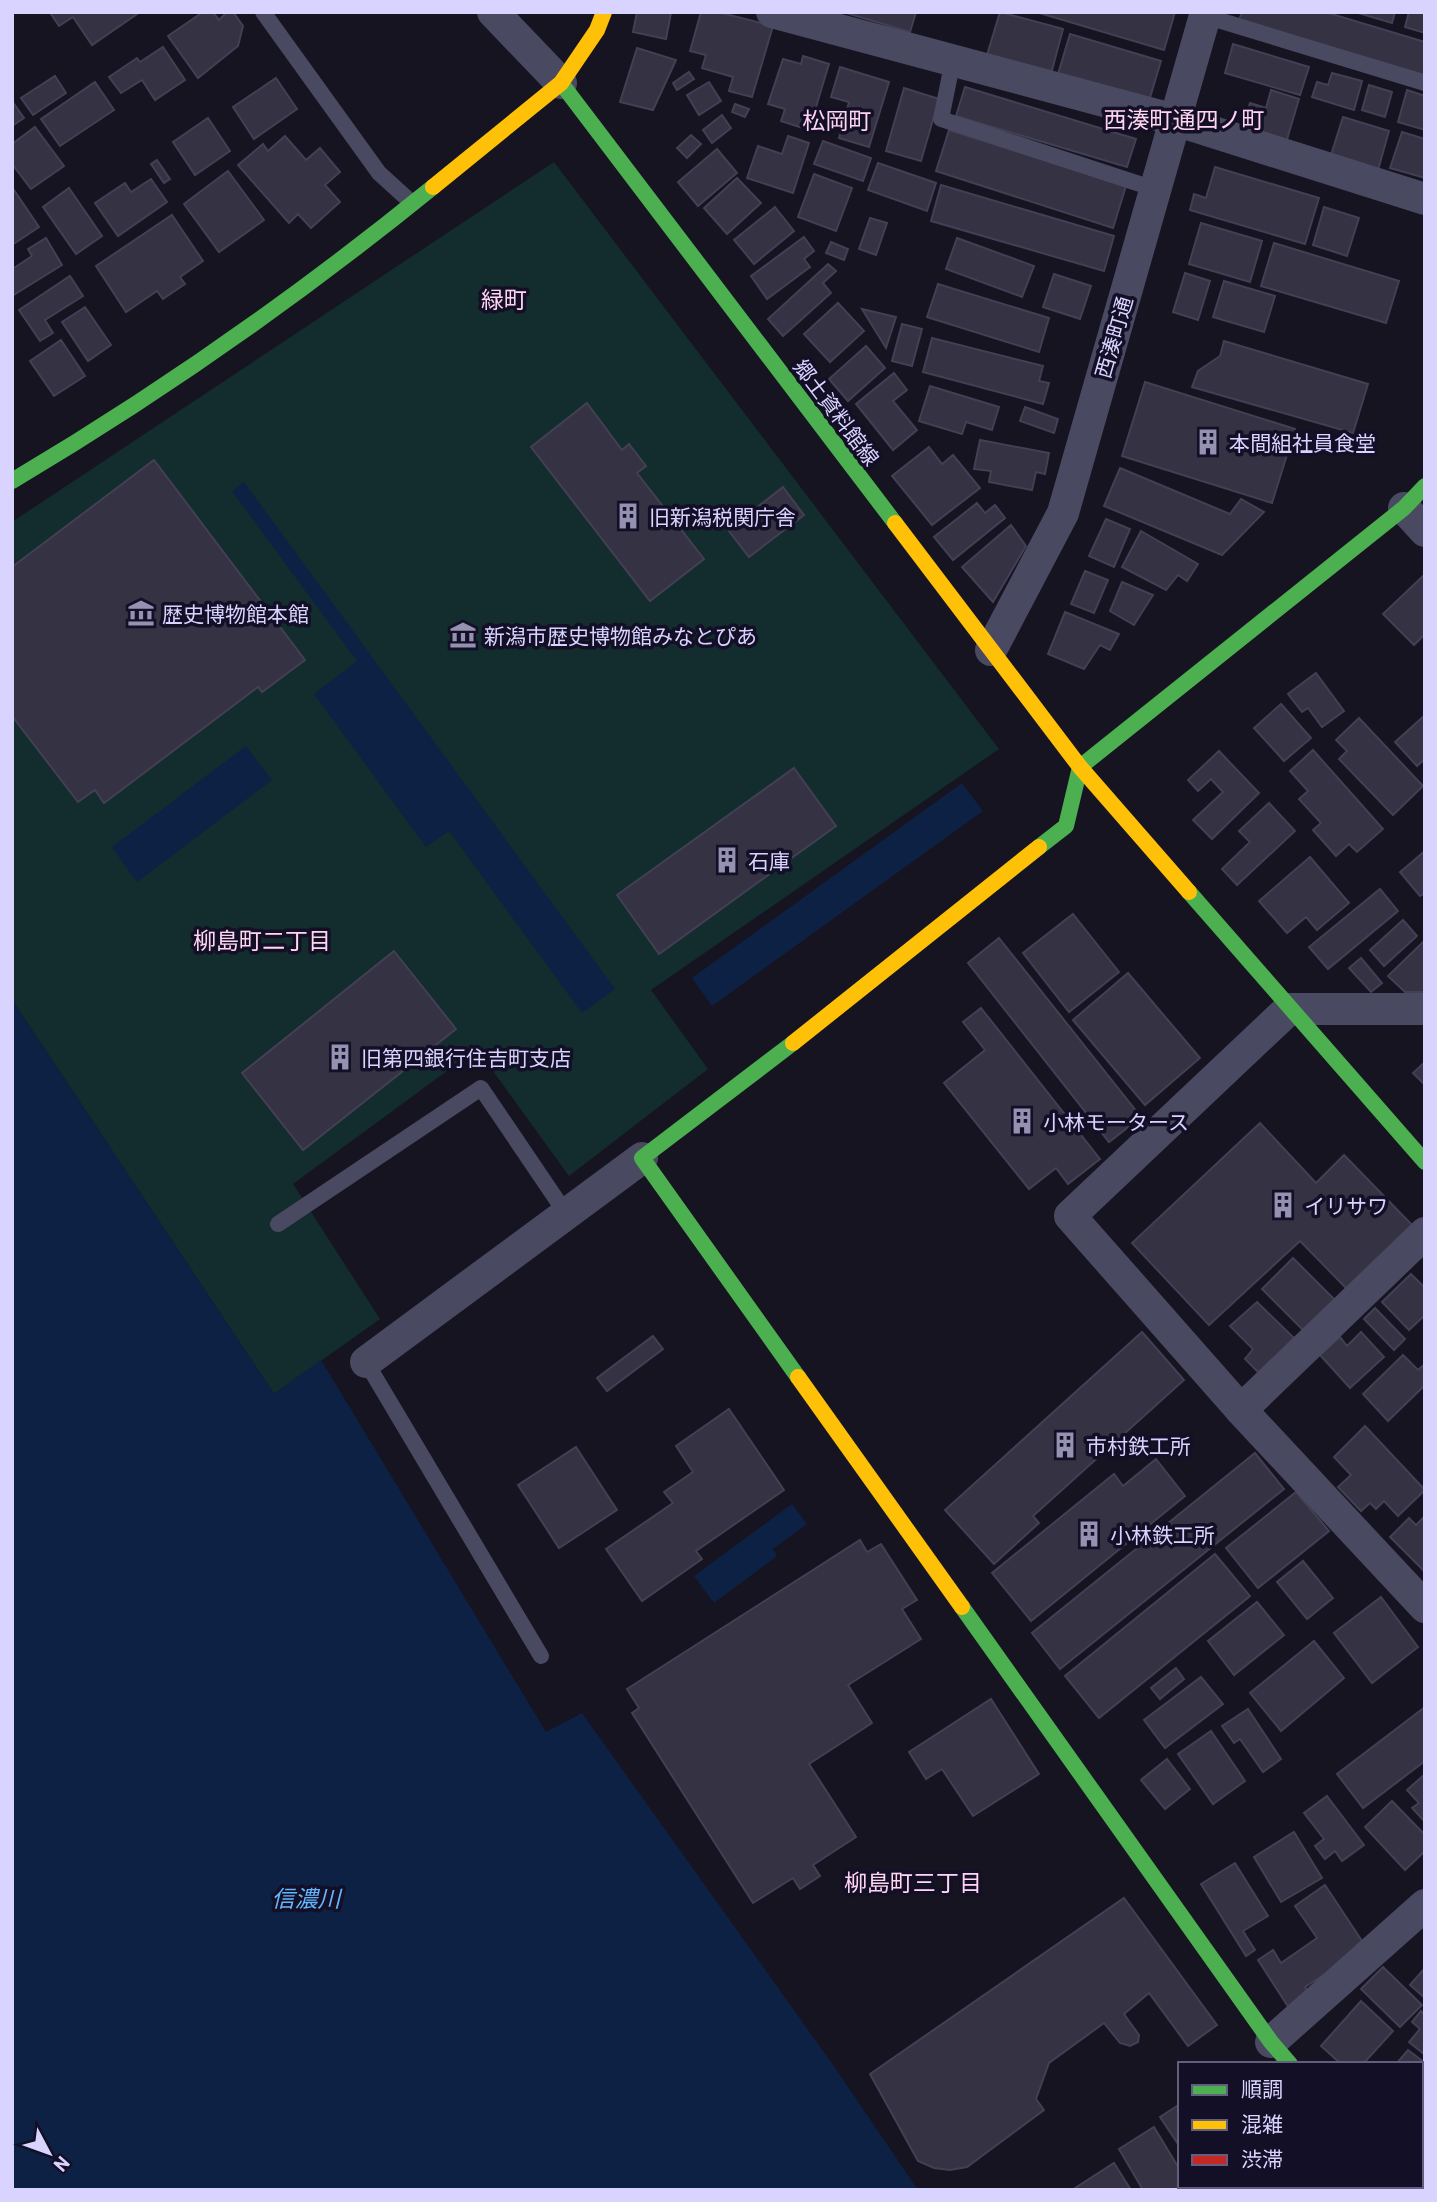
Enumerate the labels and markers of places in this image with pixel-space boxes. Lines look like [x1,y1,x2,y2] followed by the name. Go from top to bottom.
[1193,427,1223,457] building icon: 本間組社員食堂
[1229,430,1376,455] place label: 本間組社員食堂
[613,501,643,531] building icon: 旧新潟税関庁舎
[649,504,796,529] place label: 旧新潟税関庁舎
[126,598,156,628] museum icon: 歴史博物館本館
[162,601,309,626] place label: 歴史博物館本館
[448,620,478,650] museum icon: 新潟市歴史博物館みなとぴあ
[484,623,757,648] place label: 新潟市歴史博物館みなとぴあ
[712,845,742,875] building icon: 石庫
[748,848,790,873] place label: 石庫
[325,1042,355,1072] building icon: 旧第四銀行住吉町支店
[361,1045,571,1070] place label: 旧第四銀行住吉町支店
[1007,1106,1037,1136] building icon: 小林モータース
[1043,1109,1189,1134] place label: 小林モータース
[1268,1190,1298,1220] building icon: イリサワ
[1304,1193,1388,1218] place label: イリサワ
[1050,1430,1080,1460] building icon: 市村鉄工所
[1086,1433,1191,1458] place label: 市村鉄工所
[1074,1519,1104,1549] building icon: 小林鉄工所
[1110,1522,1215,1547] place label: 小林鉄工所

